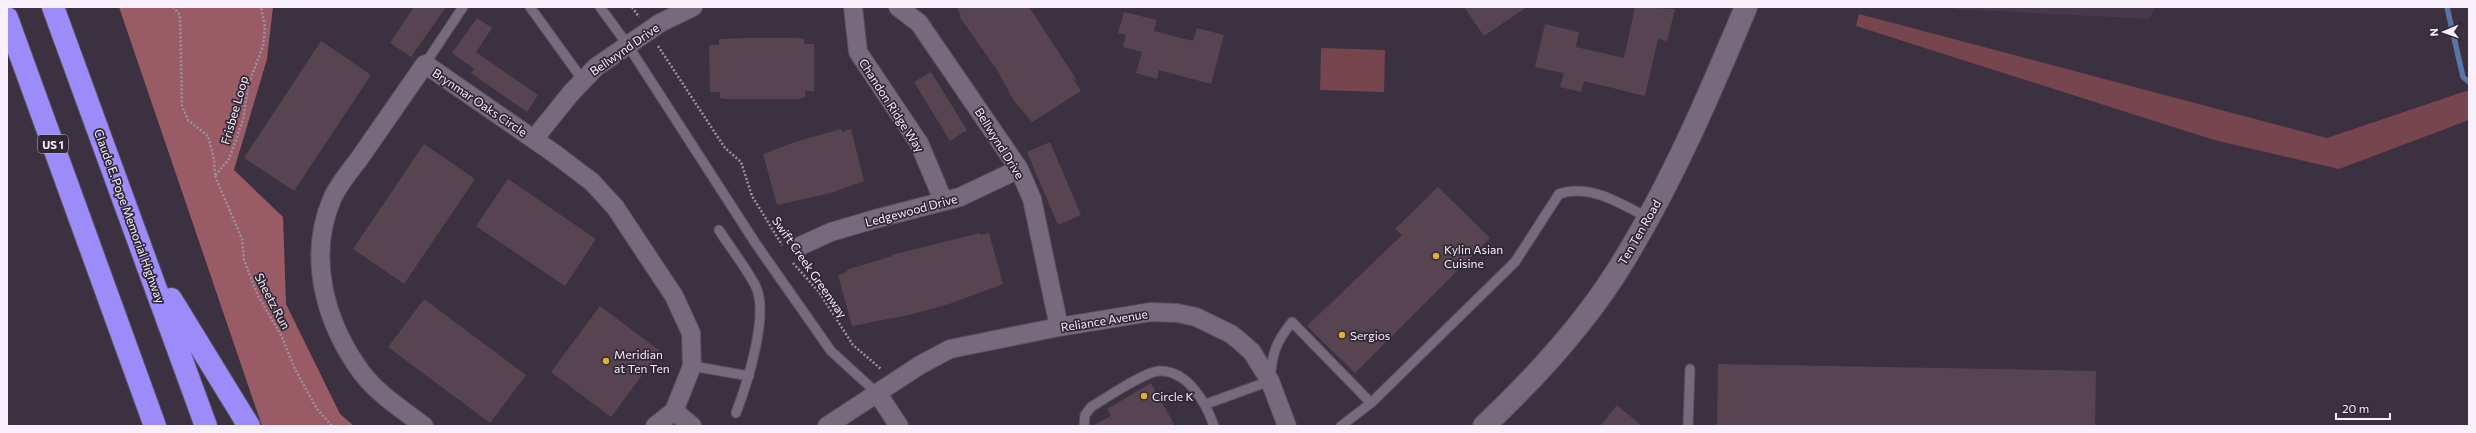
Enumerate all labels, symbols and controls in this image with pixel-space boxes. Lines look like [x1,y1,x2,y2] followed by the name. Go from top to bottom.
[2424,12,2464,52] north arrow
[587,20,661,78] street label: Bellwynd Drive
[2427,28,2440,37] text: N
[857,56,927,154] street label: Chandon Ridge Way
[430,65,530,139] street label: Brynmar Oaks Circle
[218,74,250,146] street label: Frisbee Loop
[973,105,1027,181] street label: Bellwynd Drive
[92,127,168,305] street label: Claude E. Pope Memorial Highway
[38,135,68,153] road number: US 1
[863,191,959,229] street label: Ledgewood Drive
[1615,197,1663,267] street label: Ten Ten Road
[770,214,850,320] street label: Swift Creek Greenway
[1444,242,1503,270] place label: Kylin Asian Cuisine
[1431,251,1441,261] marker: Kylin Asian Cuisine
[252,271,294,331] street label: Sheetz Run
[1060,306,1148,334] street label: Reliance Avenue
[1350,328,1390,342] place label: Sergios
[1337,330,1347,340] marker: Sergios
[614,347,670,375] place label: Meridian at Ten Ten
[601,356,611,366] marker: Meridian at Ten Ten
[1152,389,1194,403] place label: Circle K
[1139,391,1149,401] marker: Circle K
[2336,395,2390,421] scale bar
[2342,401,2369,415] text: 20 m

